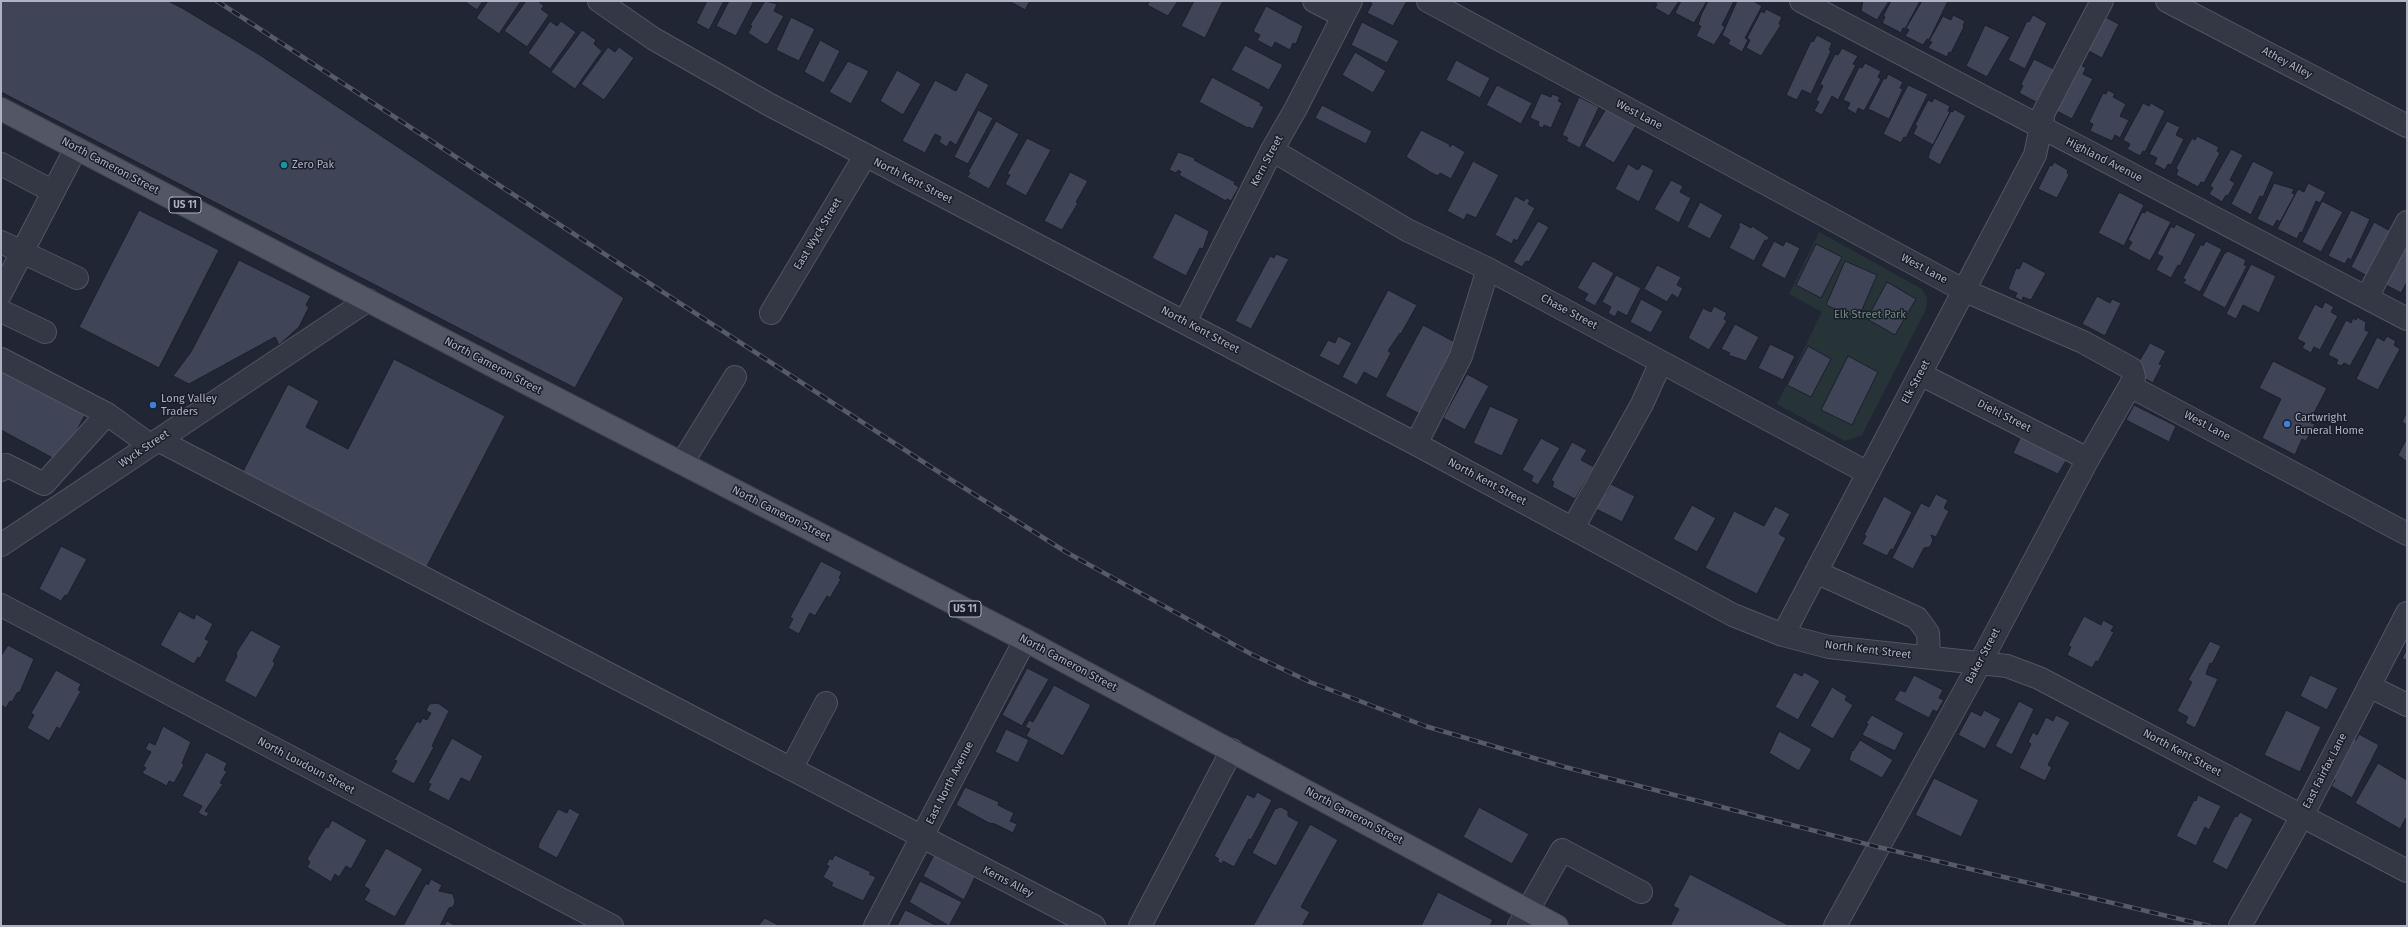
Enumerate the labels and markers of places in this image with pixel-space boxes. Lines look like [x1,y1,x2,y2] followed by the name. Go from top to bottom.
[292,158,334,172] place label: Zero Pak
[279,160,289,170] marker: Zero Pak
[161,392,217,418] place label: Long Valley Traders
[148,400,158,410] marker: Long Valley Traders
[2295,411,2364,437] place label: Cartwright Funeral Home
[2282,419,2292,429] marker: Cartwright Funeral Home

